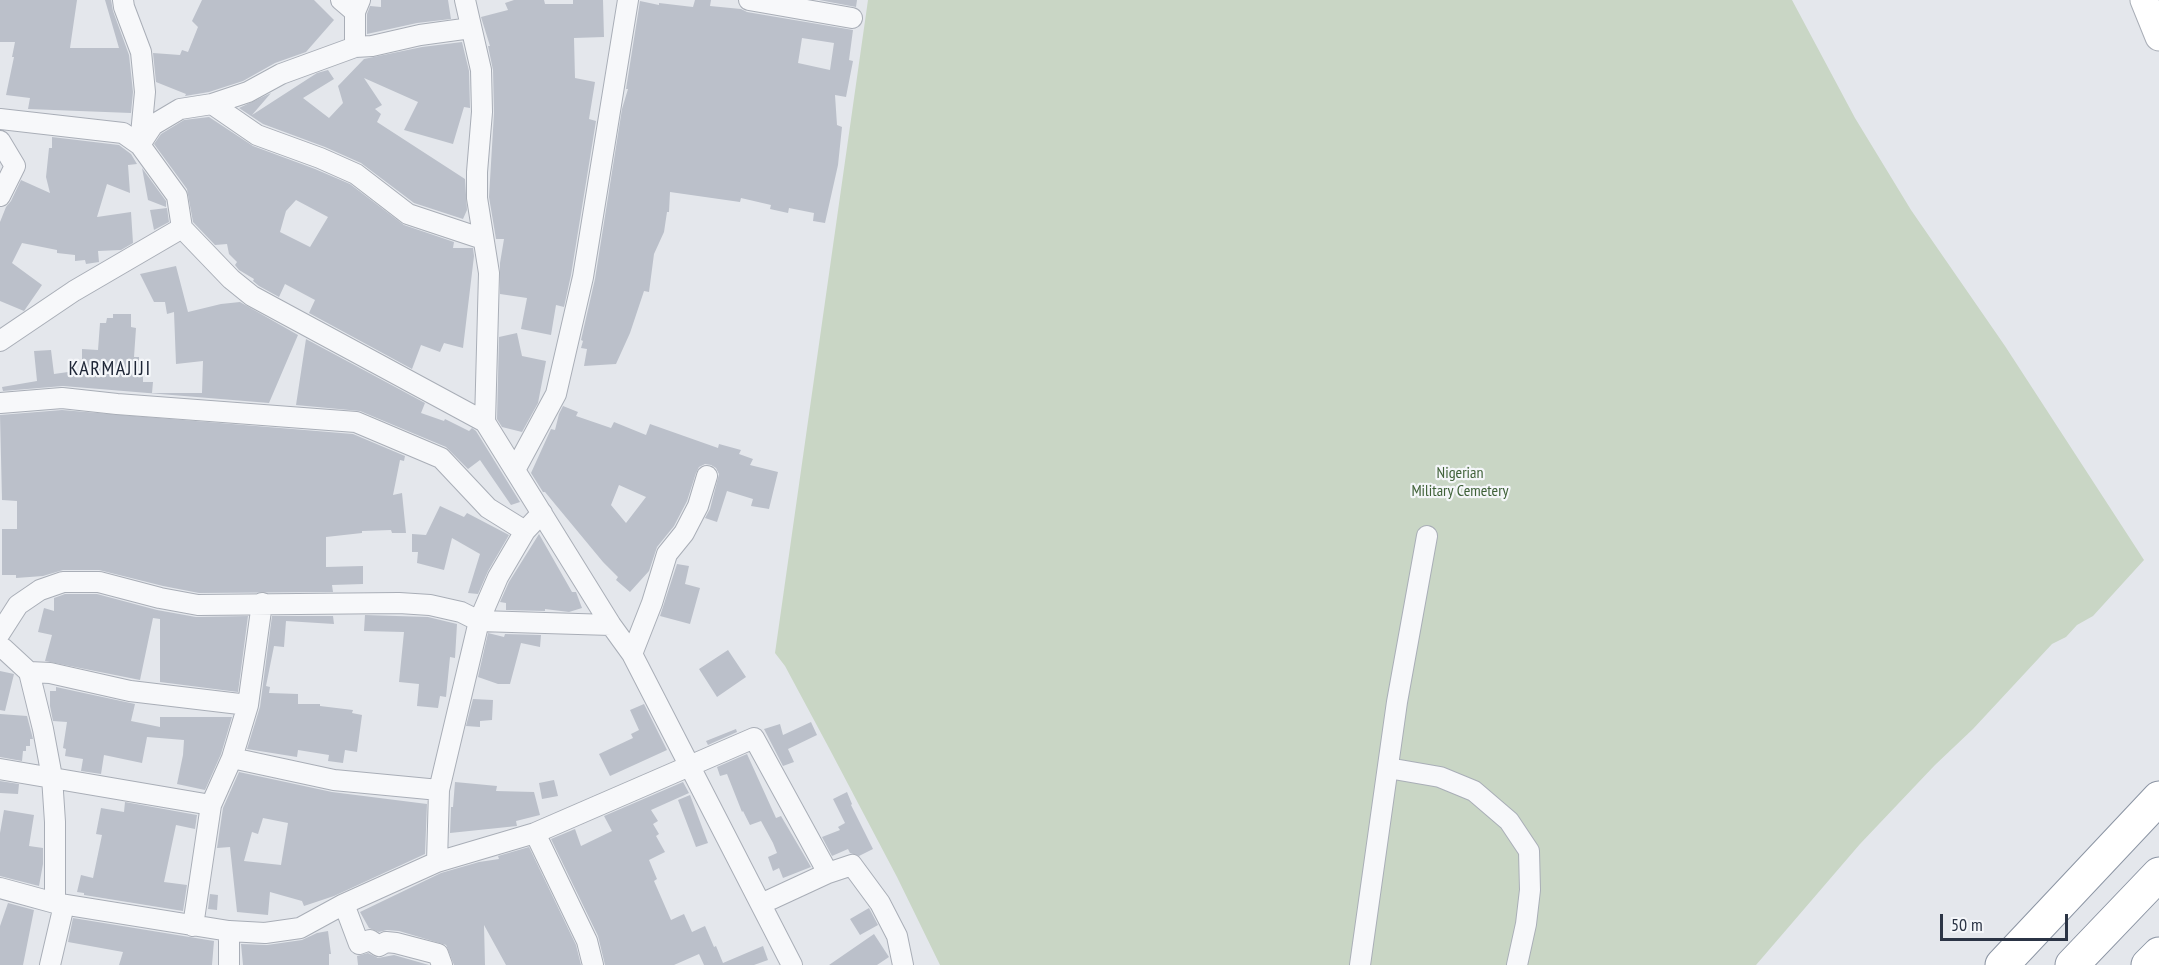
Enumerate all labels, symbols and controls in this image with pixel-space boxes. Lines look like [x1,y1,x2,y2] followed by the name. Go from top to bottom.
[68,357,152,381] district label: KARMAJIJI
[1411,463,1509,501] park label: Nigerian Military Cemetery
[1943,902,2070,940] scale bar
[1951,913,1983,936] text: 50 m

